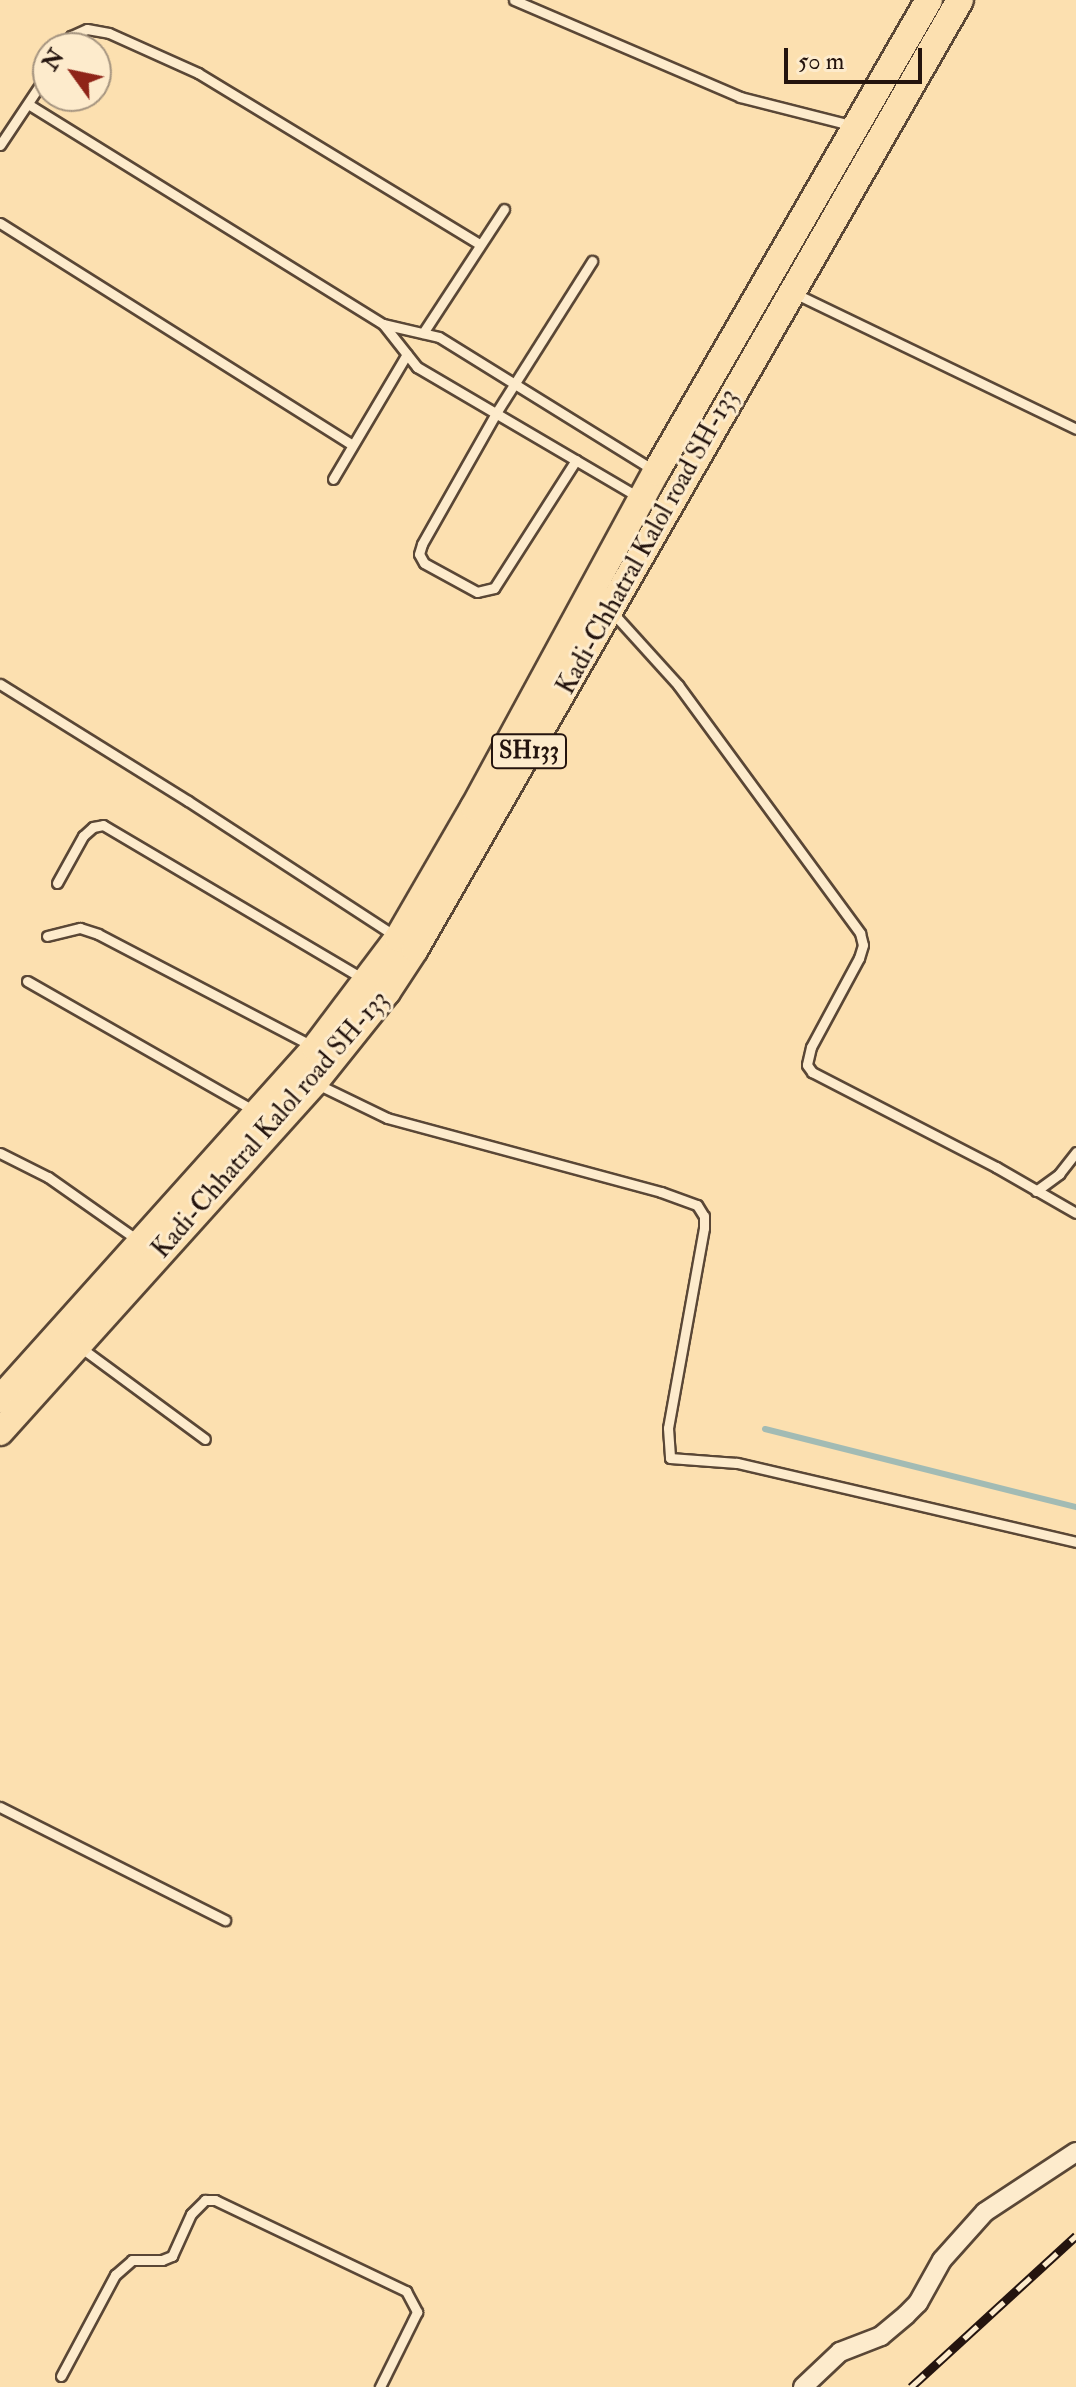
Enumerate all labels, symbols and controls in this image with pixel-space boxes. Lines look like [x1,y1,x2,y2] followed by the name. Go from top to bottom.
[32,32,112,112] north arrow
[788,32,926,82] scale bar
[36,44,71,76] text: N
[798,46,844,77] text: 50 m
[551,384,745,700] street label: Kadi-Chhatral Kalol road SH-133
[491,731,567,771] road number: SH133
[146,985,396,1265] street label: Kadi-Chhatral Kalol road SH-133

